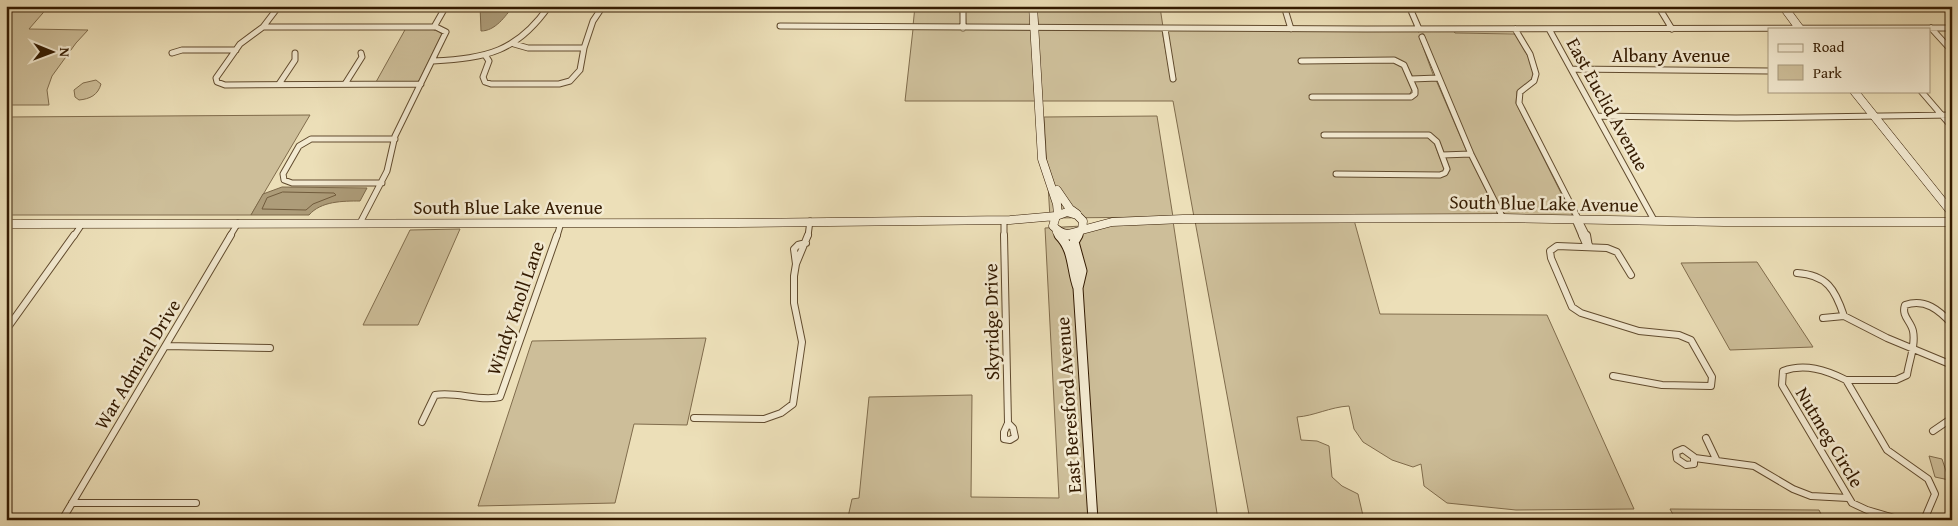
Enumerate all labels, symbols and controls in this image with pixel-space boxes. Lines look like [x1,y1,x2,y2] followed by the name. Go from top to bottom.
[28,28,78,78] north arrow
[1768,28,1930,92] legend
[1560,32,1656,176] street label: East Euclid Avenue
[1813,36,1844,57] text: Road
[1612,41,1730,69] street label: Albany Avenue
[55,47,75,58] text: N
[1813,62,1842,83] text: Park
[1449,187,1639,219] street label: South Blue Lake Avenue
[413,193,603,221] street label: South Blue Lake Avenue
[479,237,551,379] street label: Windy Knoll Lane
[976,263,1006,381] street label: Skyridge Drive
[87,293,187,435] street label: War Admiral Drive
[1048,316,1088,494] street label: East Beresford Avenue
[1789,381,1871,493] street label: Nutmeg Circle

